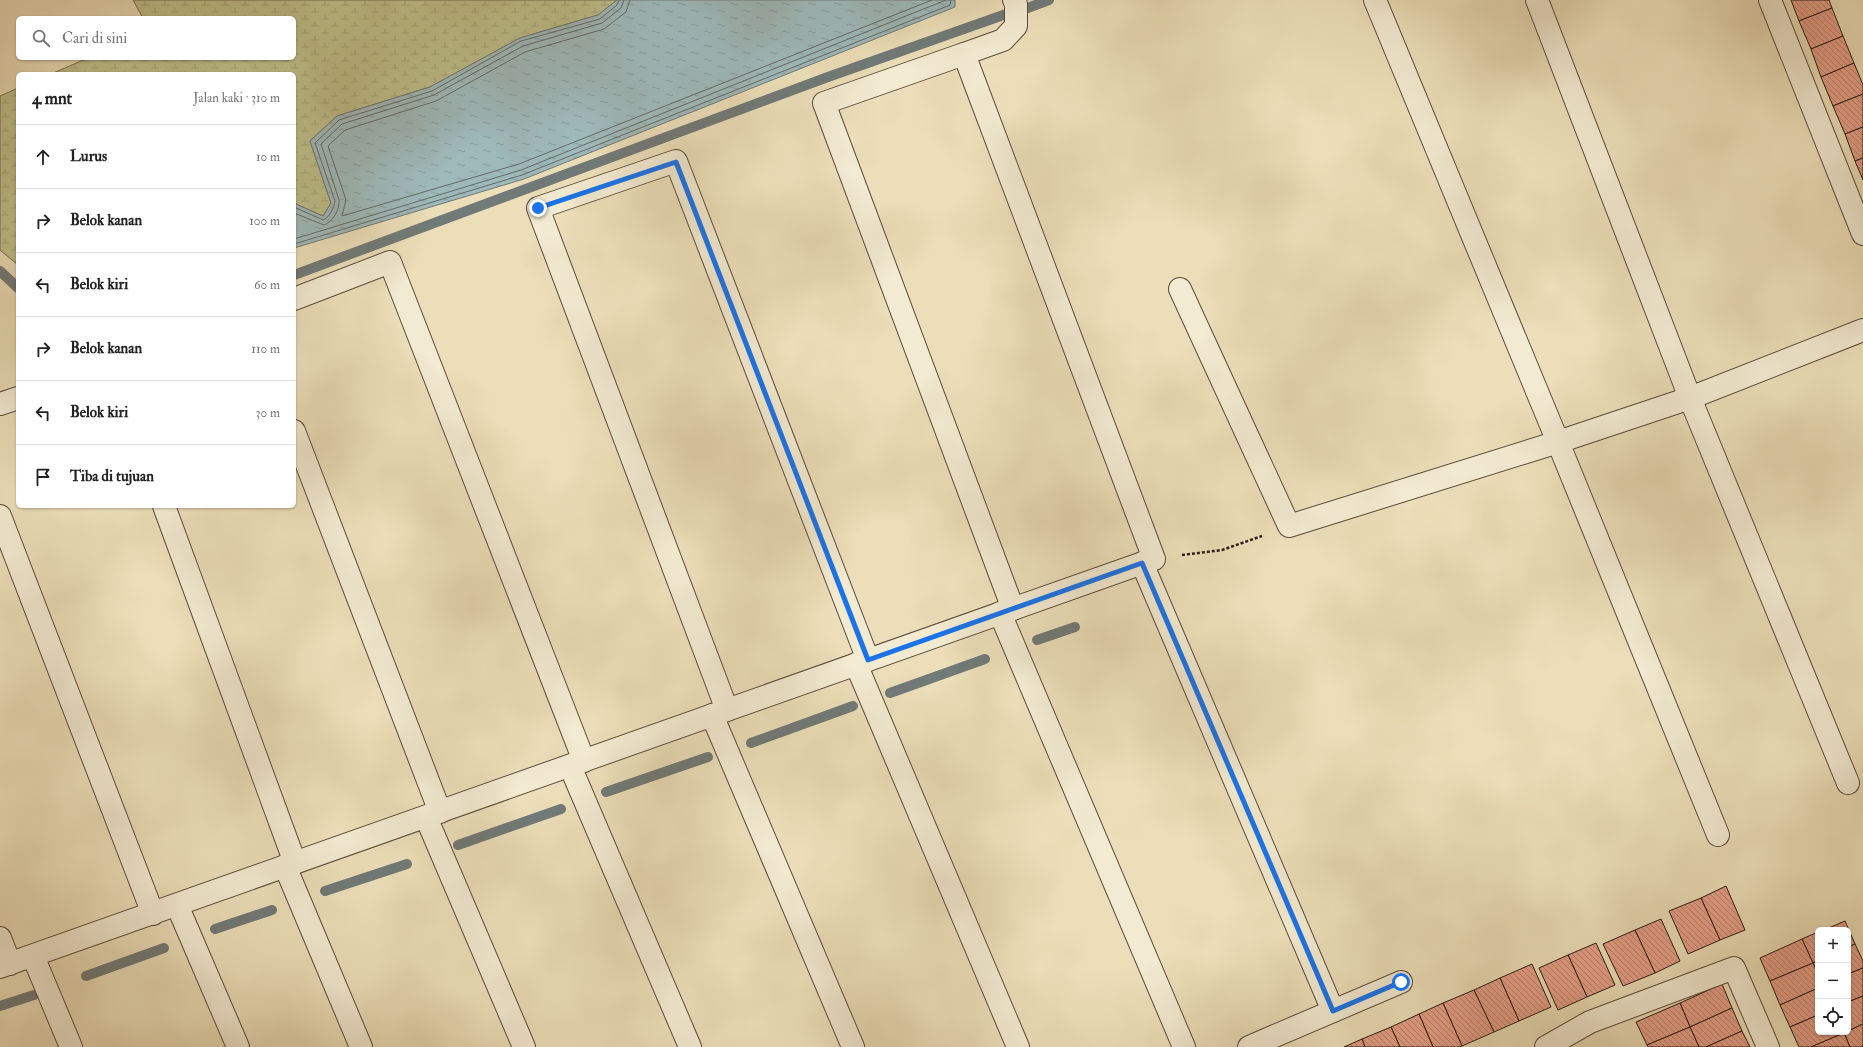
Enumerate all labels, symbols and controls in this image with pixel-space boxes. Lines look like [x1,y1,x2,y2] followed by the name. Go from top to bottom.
[16,16,296,60] search box
[30,27,52,49] icon: search
[62,29,127,48] text: Cari di sini
[32,88,72,109] text: 4 mnt
[193,90,280,106] text: Jalan kaki · 310 m
[32,146,54,168] icon: ahead
[70,147,107,166] text: Lurus
[256,149,280,165] text: 10 m
[529,199,547,217] route end
[32,210,54,232] icon: right
[70,211,142,230] text: Belok kanan
[249,213,280,229] text: 100 m
[32,274,54,296] icon: left
[70,275,128,294] text: Belok kiri
[254,277,280,293] text: 60 m
[32,338,54,360] icon: right
[70,339,142,358] text: Belok kanan
[251,341,280,357] text: 110 m
[32,402,54,424] icon: left
[70,403,128,422] text: Belok kiri
[256,405,280,421] text: 30 m
[32,466,54,488] icon: arrive
[70,467,154,486] text: Tiba di tujuan
[1815,927,1851,1035] map controls
[1815,927,1851,963] button: +
[1815,963,1851,999] button: −
[1392,973,1410,991] route start
[1815,999,1851,1035] button: locate

